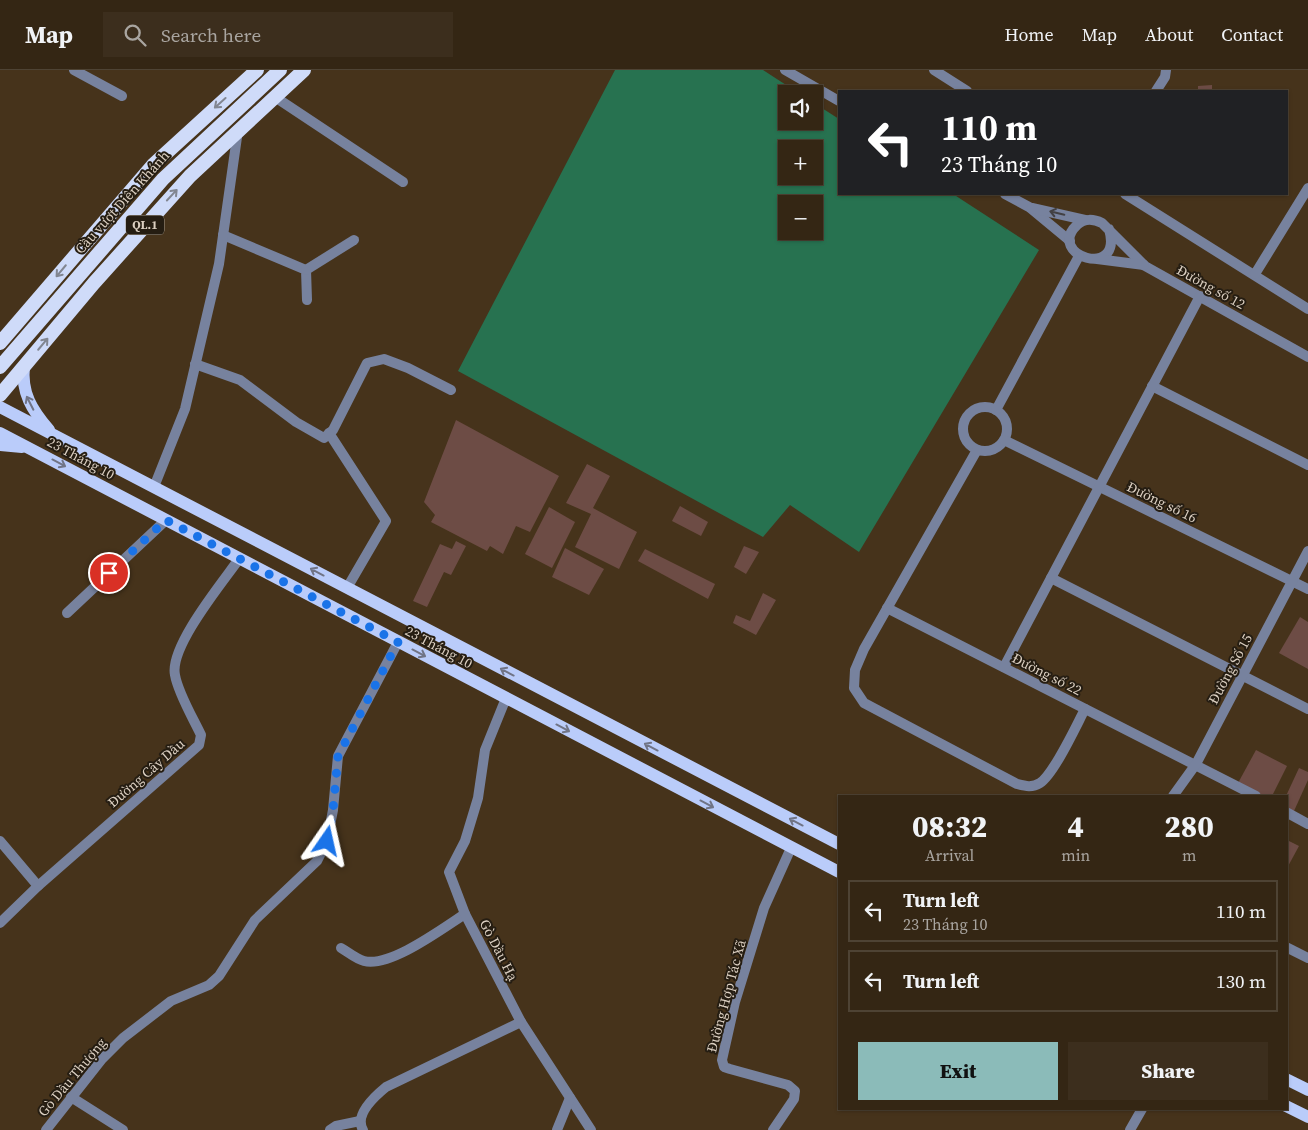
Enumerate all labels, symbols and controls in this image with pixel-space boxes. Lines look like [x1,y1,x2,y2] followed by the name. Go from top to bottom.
[103,12,453,57] search box
[25,18,73,51] text: Map
[121,21,149,49] icon: search
[161,22,261,48] text: Search here
[1005,22,1054,47] text: Home
[1082,22,1117,47] text: Map
[1145,22,1193,47] text: About
[1221,22,1283,47] text: Contact
[778,85,823,240] map controls
[778,85,823,130] button: sound
[214,97,227,109] one-way arrow
[941,104,1037,152] text: 110 m
[858,110,923,175] icon: left
[778,140,823,185] button: +
[70,146,174,258] street label: Cầu vượt Diên Khánh
[941,149,1057,179] text: 23 Tháng 10
[166,189,178,201] one-way arrow
[778,195,823,240] button: −
[1049,208,1065,217] one-way arrow
[126,216,164,234] road number: QL.1
[1173,260,1249,314] street label: Đường số 12
[55,265,67,278] one-way arrow
[37,338,48,351] one-way arrow
[25,396,34,411] one-way arrow
[44,432,118,484] street label: 23 Tháng 10
[51,459,65,469] one-way arrow
[1124,476,1200,528] street label: Đường số 16
[88,552,130,594] pin
[95,559,123,587] icon: arrive
[310,567,325,576] one-way arrow
[402,621,476,673] street label: 23 Tháng 10
[1203,630,1257,708] street label: Đường Số 15
[412,648,427,658] one-way arrow
[1009,648,1085,700] street label: Đường số 22
[501,666,515,676] one-way arrow
[556,724,570,734] one-way arrow
[103,734,189,812] street label: Đường Cây Dầu
[644,742,659,752] one-way arrow
[700,799,715,809] one-way arrow
[912,806,987,847] text: 08:32
[1067,806,1084,847] text: 4
[1164,806,1214,847] text: 280
[300,814,352,866] position arrow
[788,817,803,827] one-way arrow
[925,844,974,866] text: Arrival
[1061,844,1090,866] text: min
[1182,844,1196,866] text: m
[903,887,979,913] text: Turn left
[860,897,888,925] icon: left
[1216,898,1266,924] text: 110 m
[903,913,987,935] text: 23 Tháng 10
[475,916,523,985] street label: Gò Dầu Hạ
[701,937,751,1054] street label: Đường Hợp Tác Xã
[860,967,888,995] icon: left
[903,968,979,994] text: Turn left
[1216,968,1266,994] text: 130 m
[33,1033,111,1121] street label: Gò Dầu Thượng
[858,1042,1058,1100] button: Exit
[1068,1042,1268,1100] button: Share

